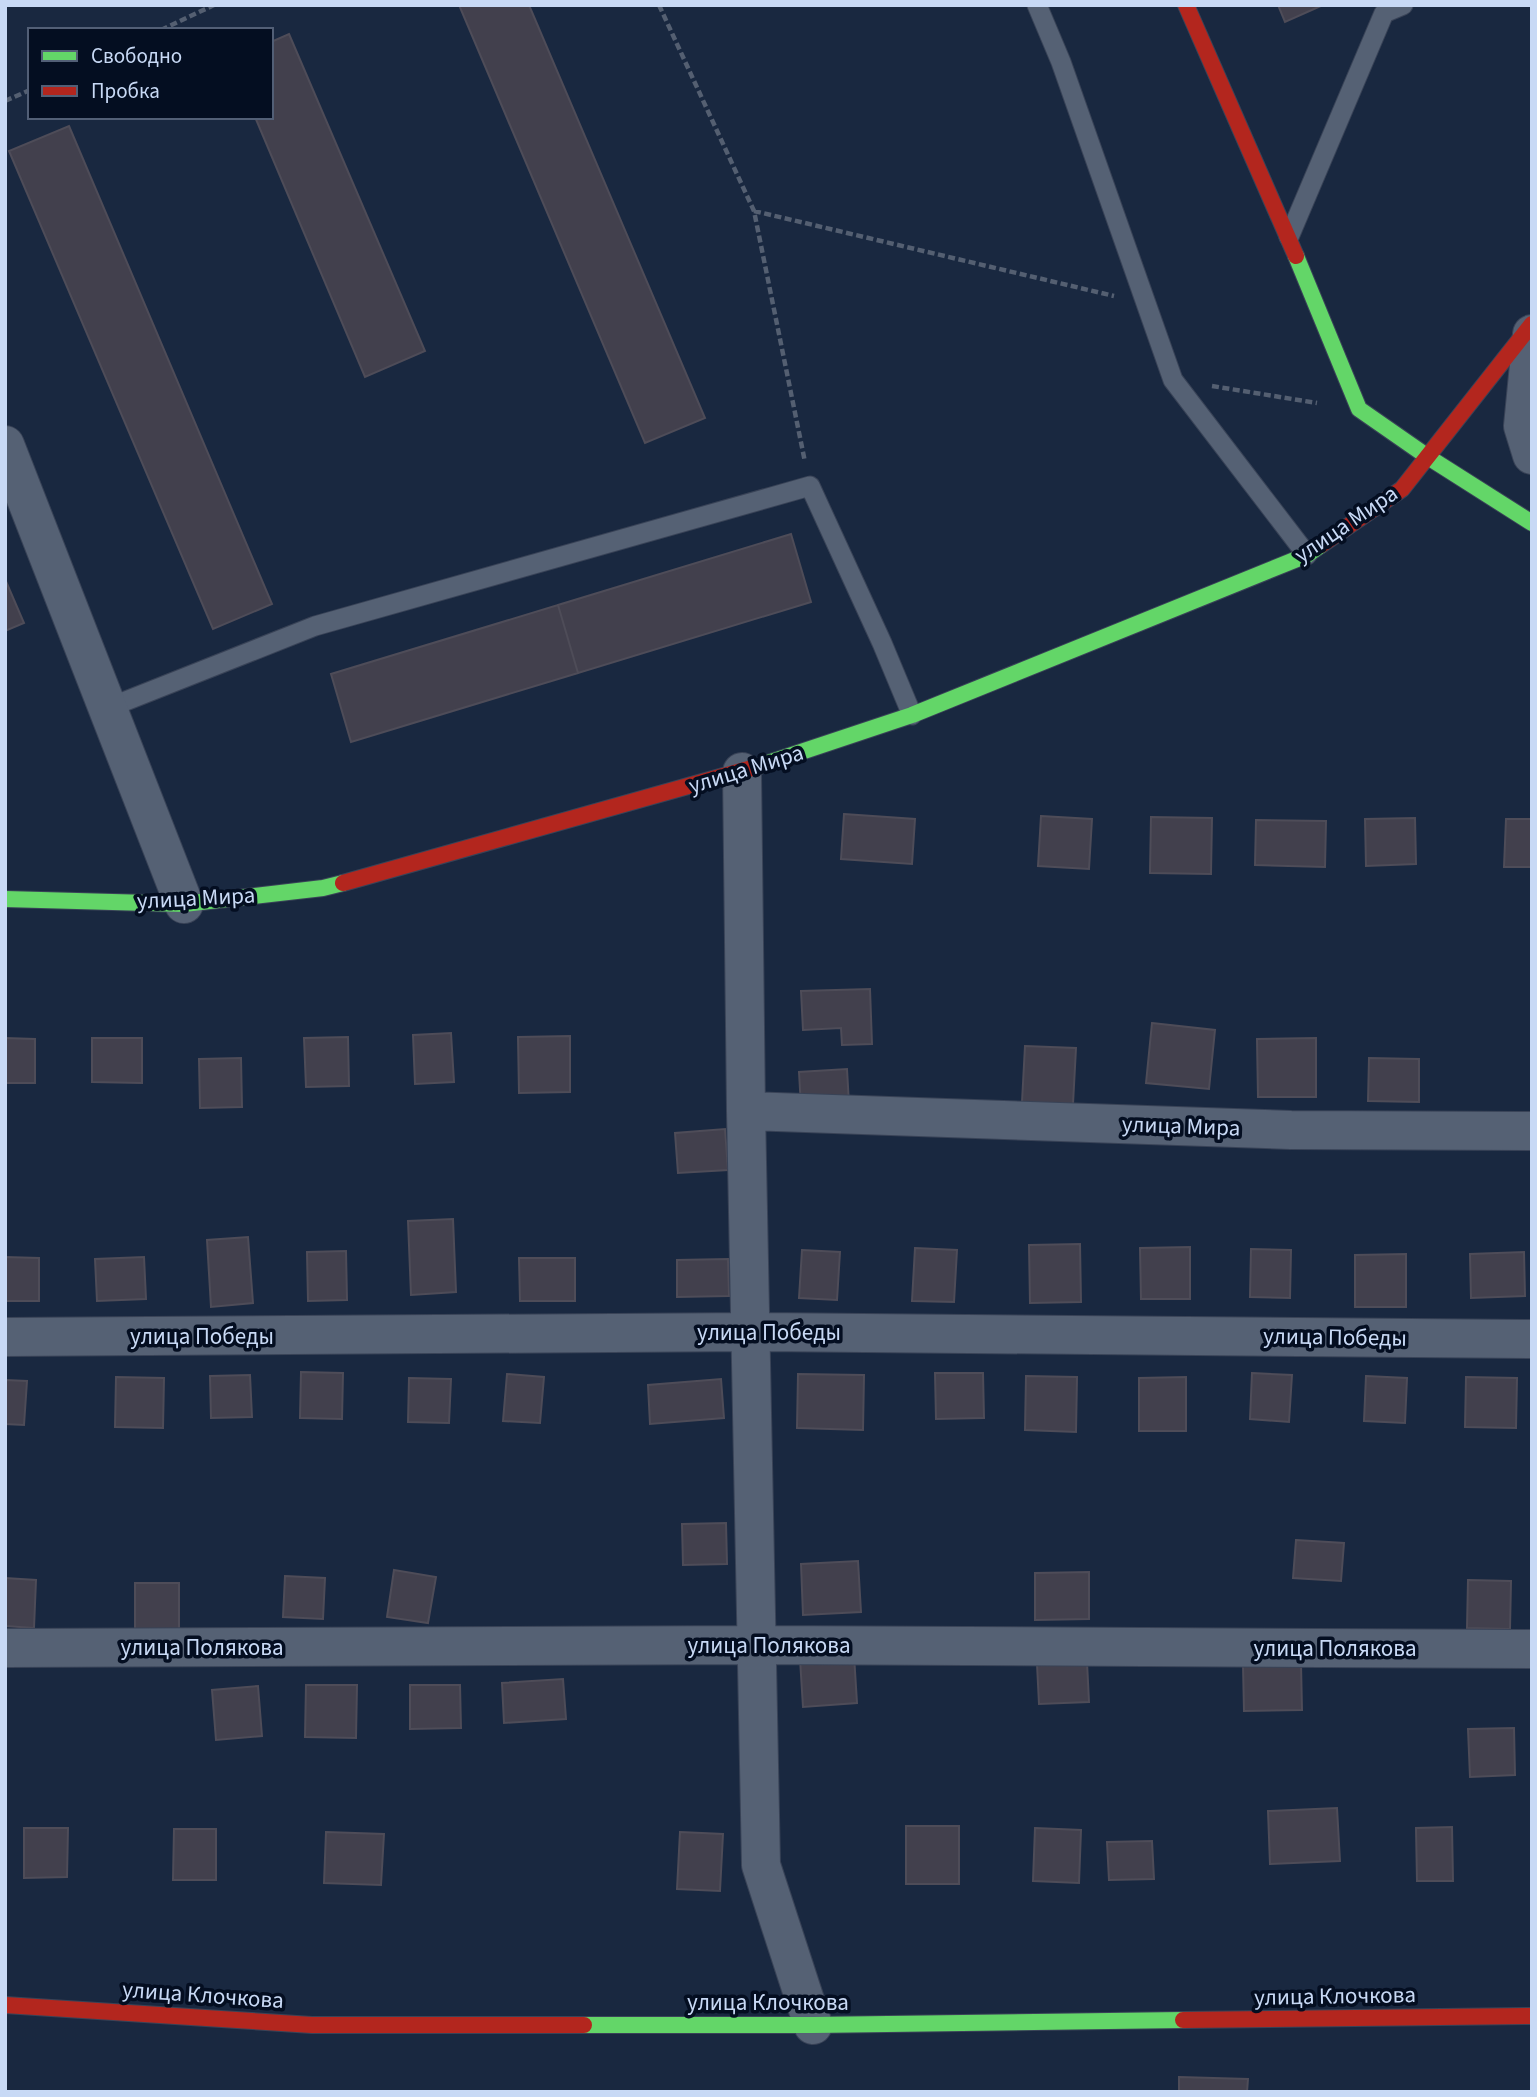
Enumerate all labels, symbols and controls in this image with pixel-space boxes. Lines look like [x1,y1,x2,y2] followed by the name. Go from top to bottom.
[28,28,273,119] legend
[91,41,182,71] text: Свободно
[91,76,160,106] text: Пробка
[1288,477,1404,571] street label: улица Мира
[684,736,808,802] street label: улица Мира
[136,878,256,918] street label: улица Мира
[1121,1107,1241,1145] street label: улица Мира
[697,1316,841,1349] street label: улица Победы
[1263,1319,1407,1355] street label: улица Победы
[130,1320,274,1353] street label: улица Победы
[688,1629,850,1662] street label: улица Полякова
[121,1631,283,1664] street label: улица Полякова
[1254,1632,1416,1665] street label: улица Полякова
[121,1973,285,2017] street label: улица Клочкова
[1254,1978,1416,2014] street label: улица Клочкова
[687,1986,849,2019] street label: улица Клочкова

